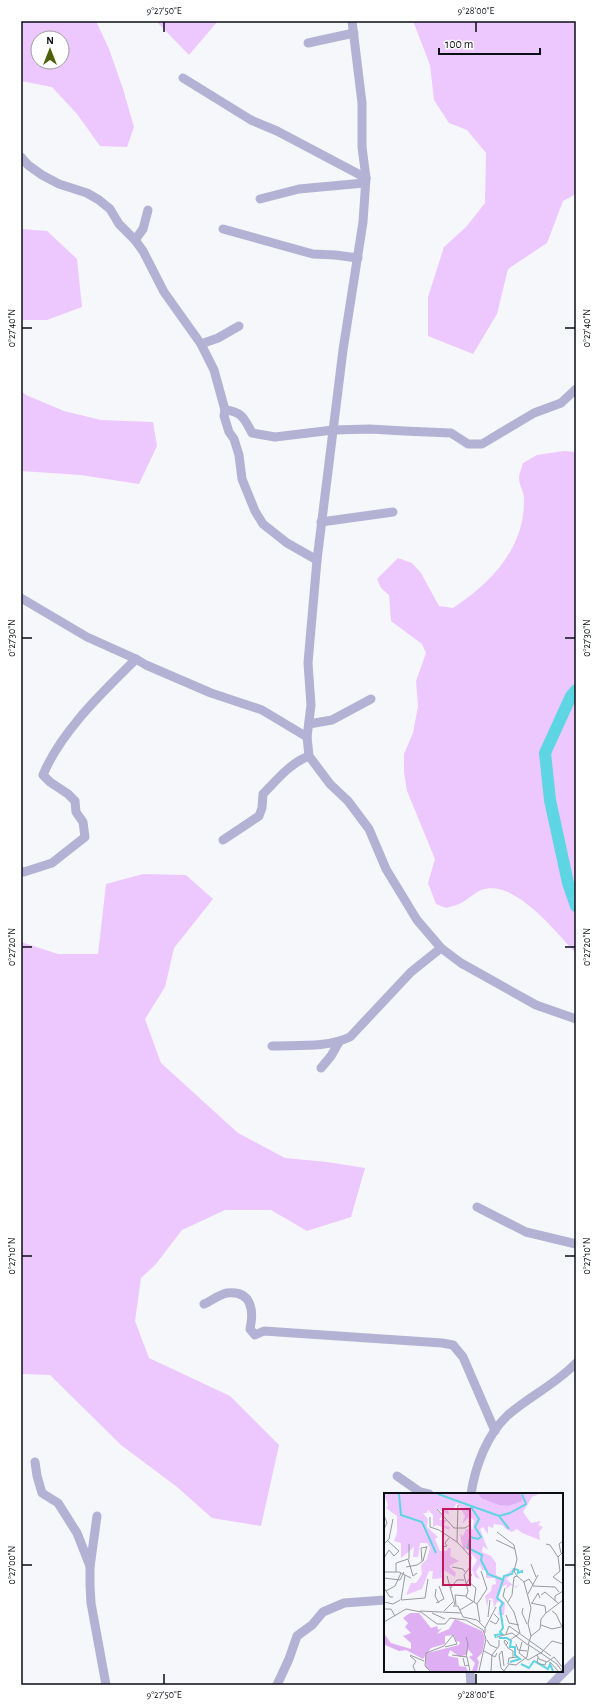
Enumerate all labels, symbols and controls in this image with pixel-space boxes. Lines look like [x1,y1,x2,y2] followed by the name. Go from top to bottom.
[146,6,182,16] text: 9°27'50"E
[458,6,495,16] text: 9°28'00"E
[30,30,70,70] north arrow
[439,30,540,56] scale bar
[46,35,54,46] text: N
[445,38,473,50] text: 100 m
[7,309,17,347] text: 0°27'40"N
[582,309,592,347] text: 0°27'40"N
[7,619,17,657] text: 0°27'30"N
[582,619,592,657] text: 0°27'30"N
[7,928,17,966] text: 0°27'20"N
[582,928,592,966] text: 0°27'20"N
[7,1238,17,1274] text: 0°27'10"N
[582,1238,592,1274] text: 0°27'10"N
[384,1493,563,1672] inset map
[7,1546,17,1584] text: 0°27'00"N
[582,1546,592,1584] text: 0°27'00"N
[146,1690,182,1700] text: 9°27'50"E
[458,1690,495,1700] text: 9°28'00"E

